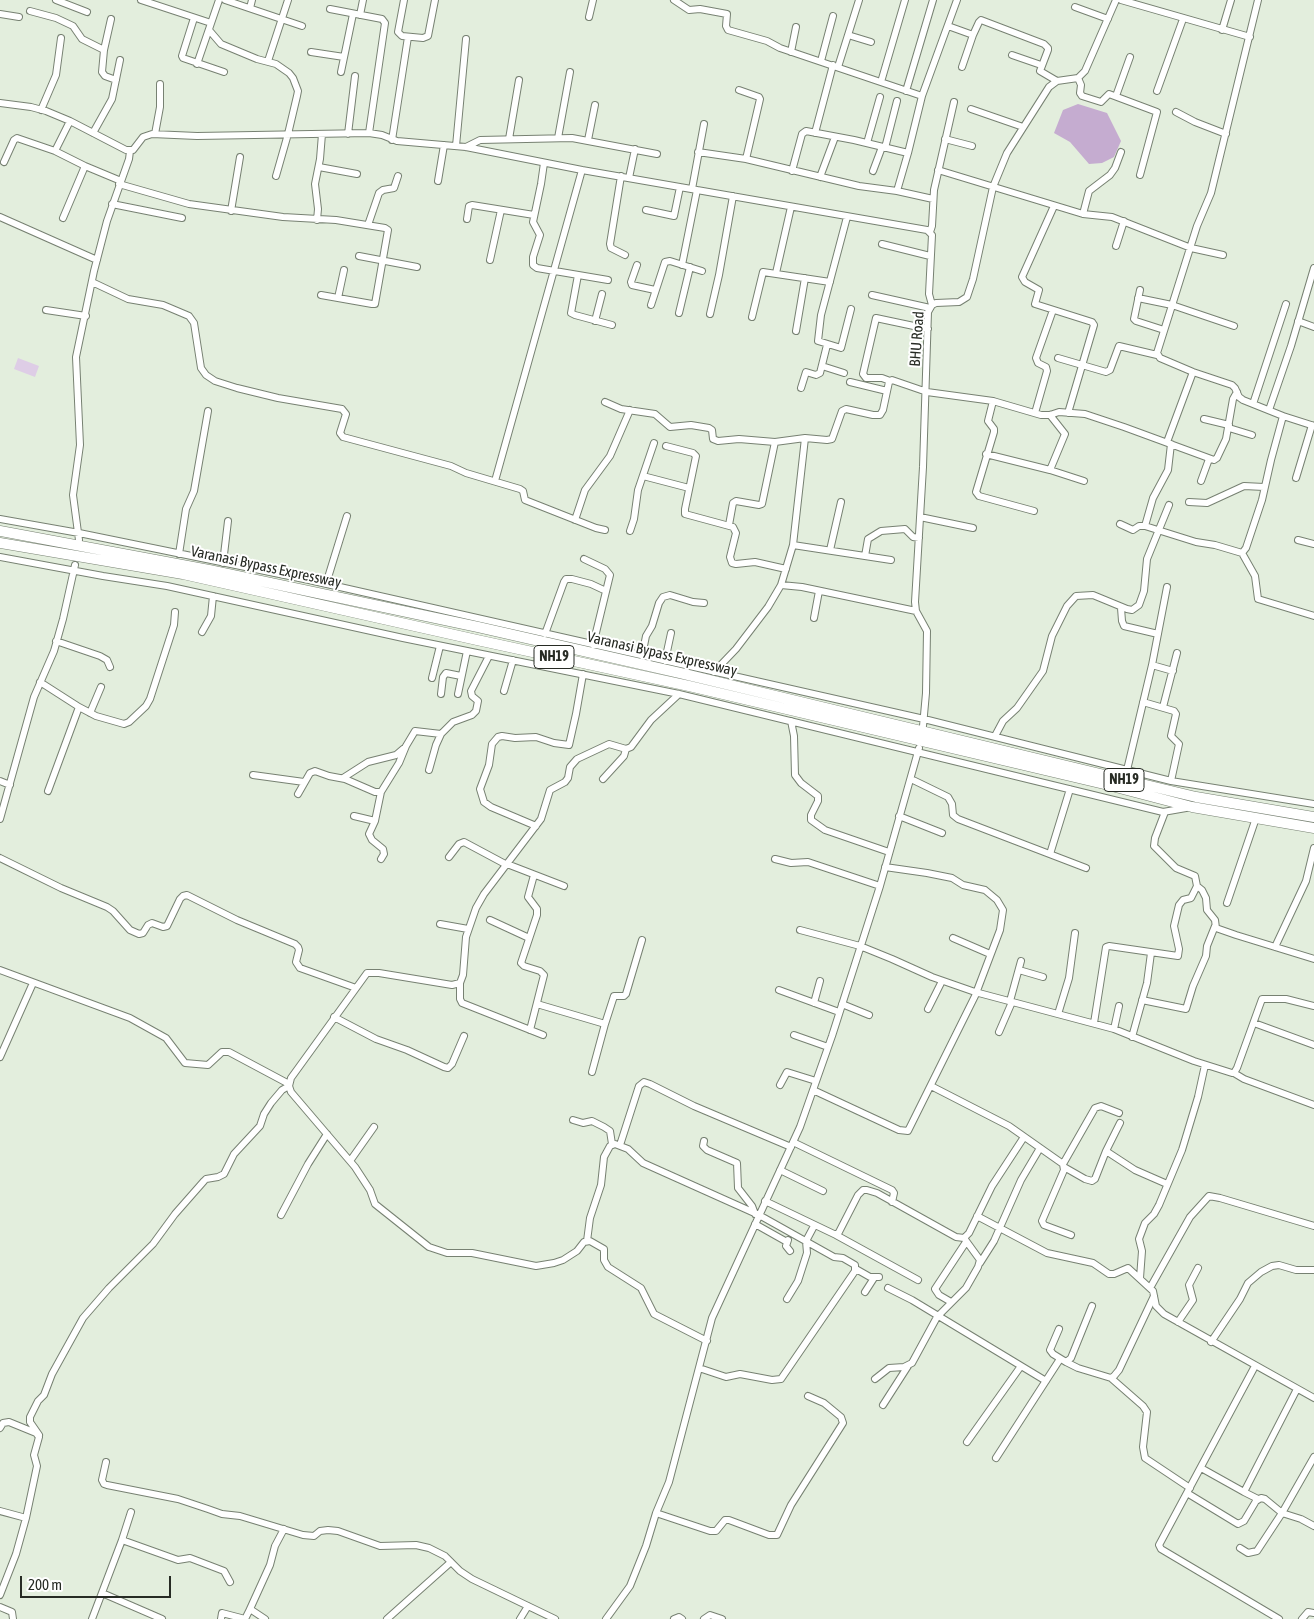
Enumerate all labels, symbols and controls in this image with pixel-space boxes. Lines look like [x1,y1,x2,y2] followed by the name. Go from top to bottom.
[906,311,928,367] street label: BHU Road
[189,542,343,592] street label: Varanasi Bypass Expressway
[585,628,739,680] street label: Varanasi Bypass Expressway
[534,646,574,669] road number: NH19
[1104,768,1144,792] road number: NH19
[22,1566,174,1598] scale bar
[28,1576,62,1593] text: 200 m

